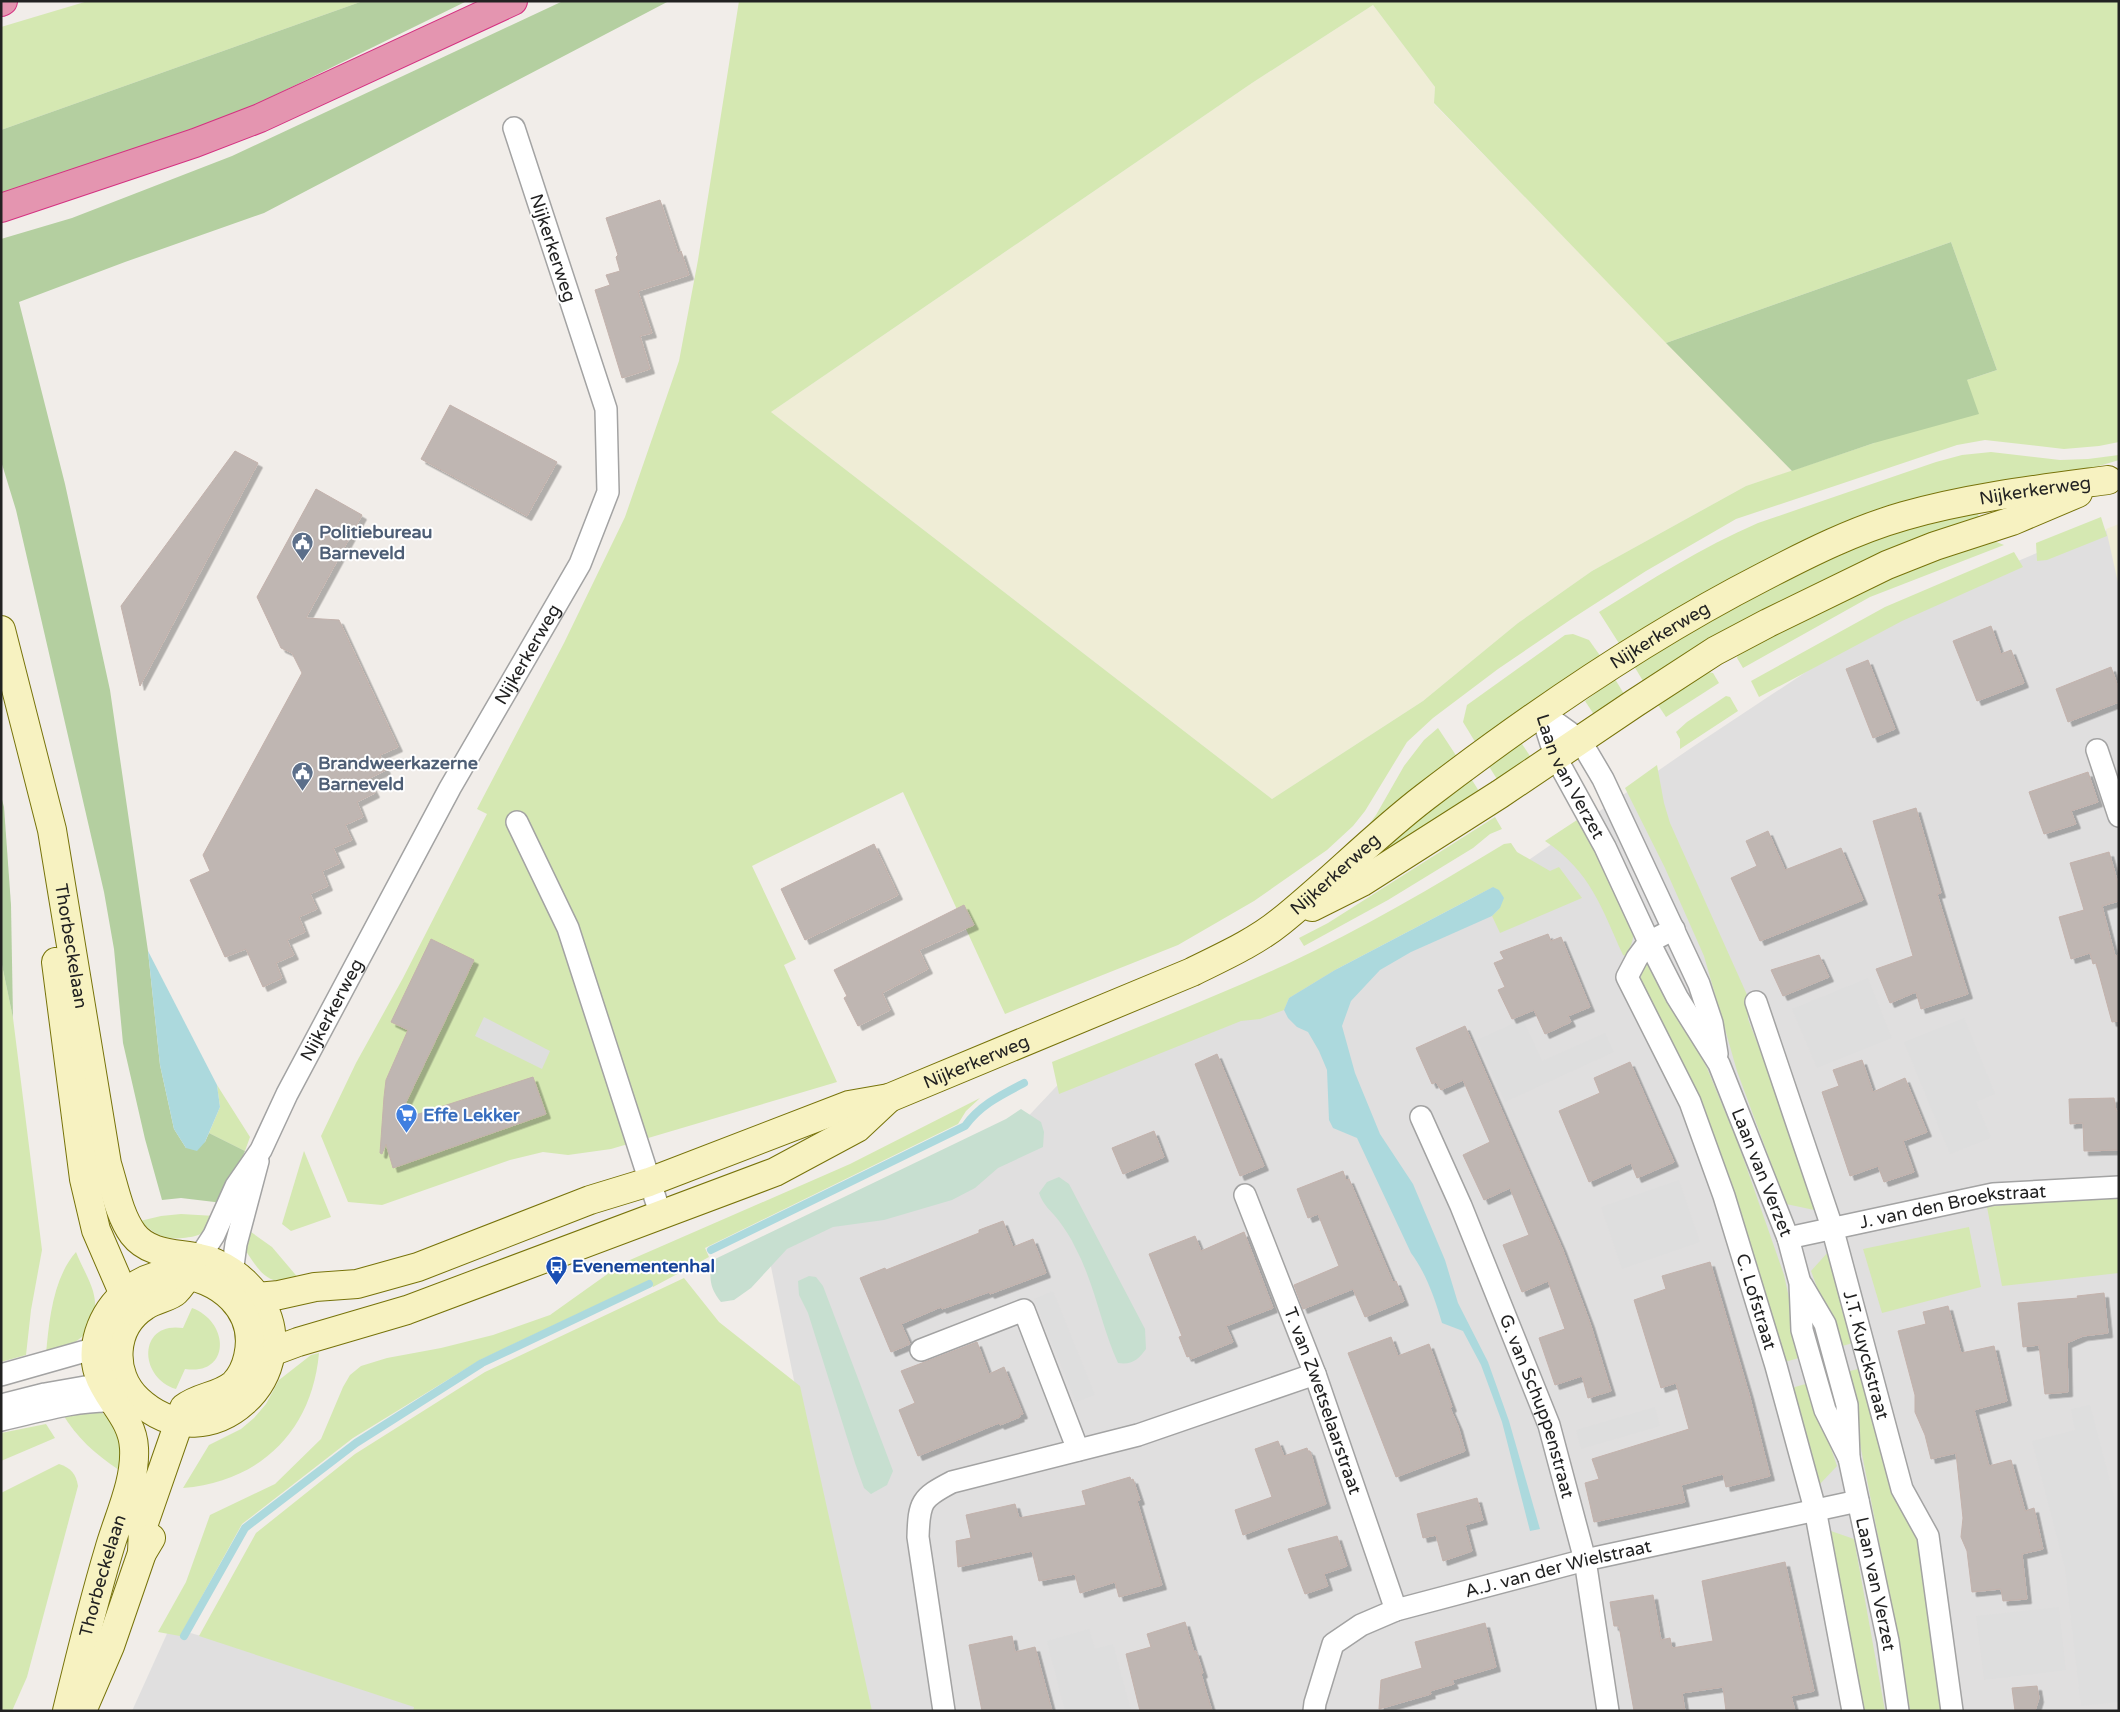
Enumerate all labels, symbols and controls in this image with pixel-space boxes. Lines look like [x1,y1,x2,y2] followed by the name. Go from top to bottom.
[525,191,581,305] street label: Nijkerkerweg
[1977,471,2092,510] street label: Nijkerkerweg
[319,521,432,564] place label: Politiebureau Barneveld
[291,530,315,561] public building icon: Politiebureau Barneveld
[1606,597,1714,674] street label: Nijkerkerweg
[490,600,565,709] street label: Nijkerkerweg
[1531,711,1609,843] street label: Laan van Verzet
[318,752,478,795] place label: Brandweerkazerne Barneveld
[290,761,314,792] public building icon: Brandweerkazerne Barneveld
[1286,829,1384,920] street label: Nijkerkerweg
[50,882,92,1010] street label: Thorbeckelaan
[296,955,368,1065] street label: Nijkerkerweg
[920,1030,1032,1094] street label: Nijkerkerweg
[395,1103,419,1134] supermarket icon: Effe Lekker
[423,1104,521,1126] place label: Effe Lekker
[1727,1105,1797,1240] street label: Laan van Verzet
[1857,1180,2047,1233] street label: J. van den Broekstraat
[1731,1251,1781,1352] street label: C. Lofstraat
[544,1254,568,1285] bus stop icon: Evenementenhal
[572,1255,715,1277] place label: Evenementenhal
[1838,1288,1894,1422] street label: J.T. Kuyckstraat
[1279,1304,1366,1497] street label: T. van Zwetselaarstraat
[1495,1311,1579,1501] street label: G. van Schuppenstraat
[75,1511,131,1639] street label: Thorbeckelaan
[1851,1515,1900,1652] street label: Laan van Verzet
[1462,1535,1653,1602] street label: A.J. van der Wielstraat

